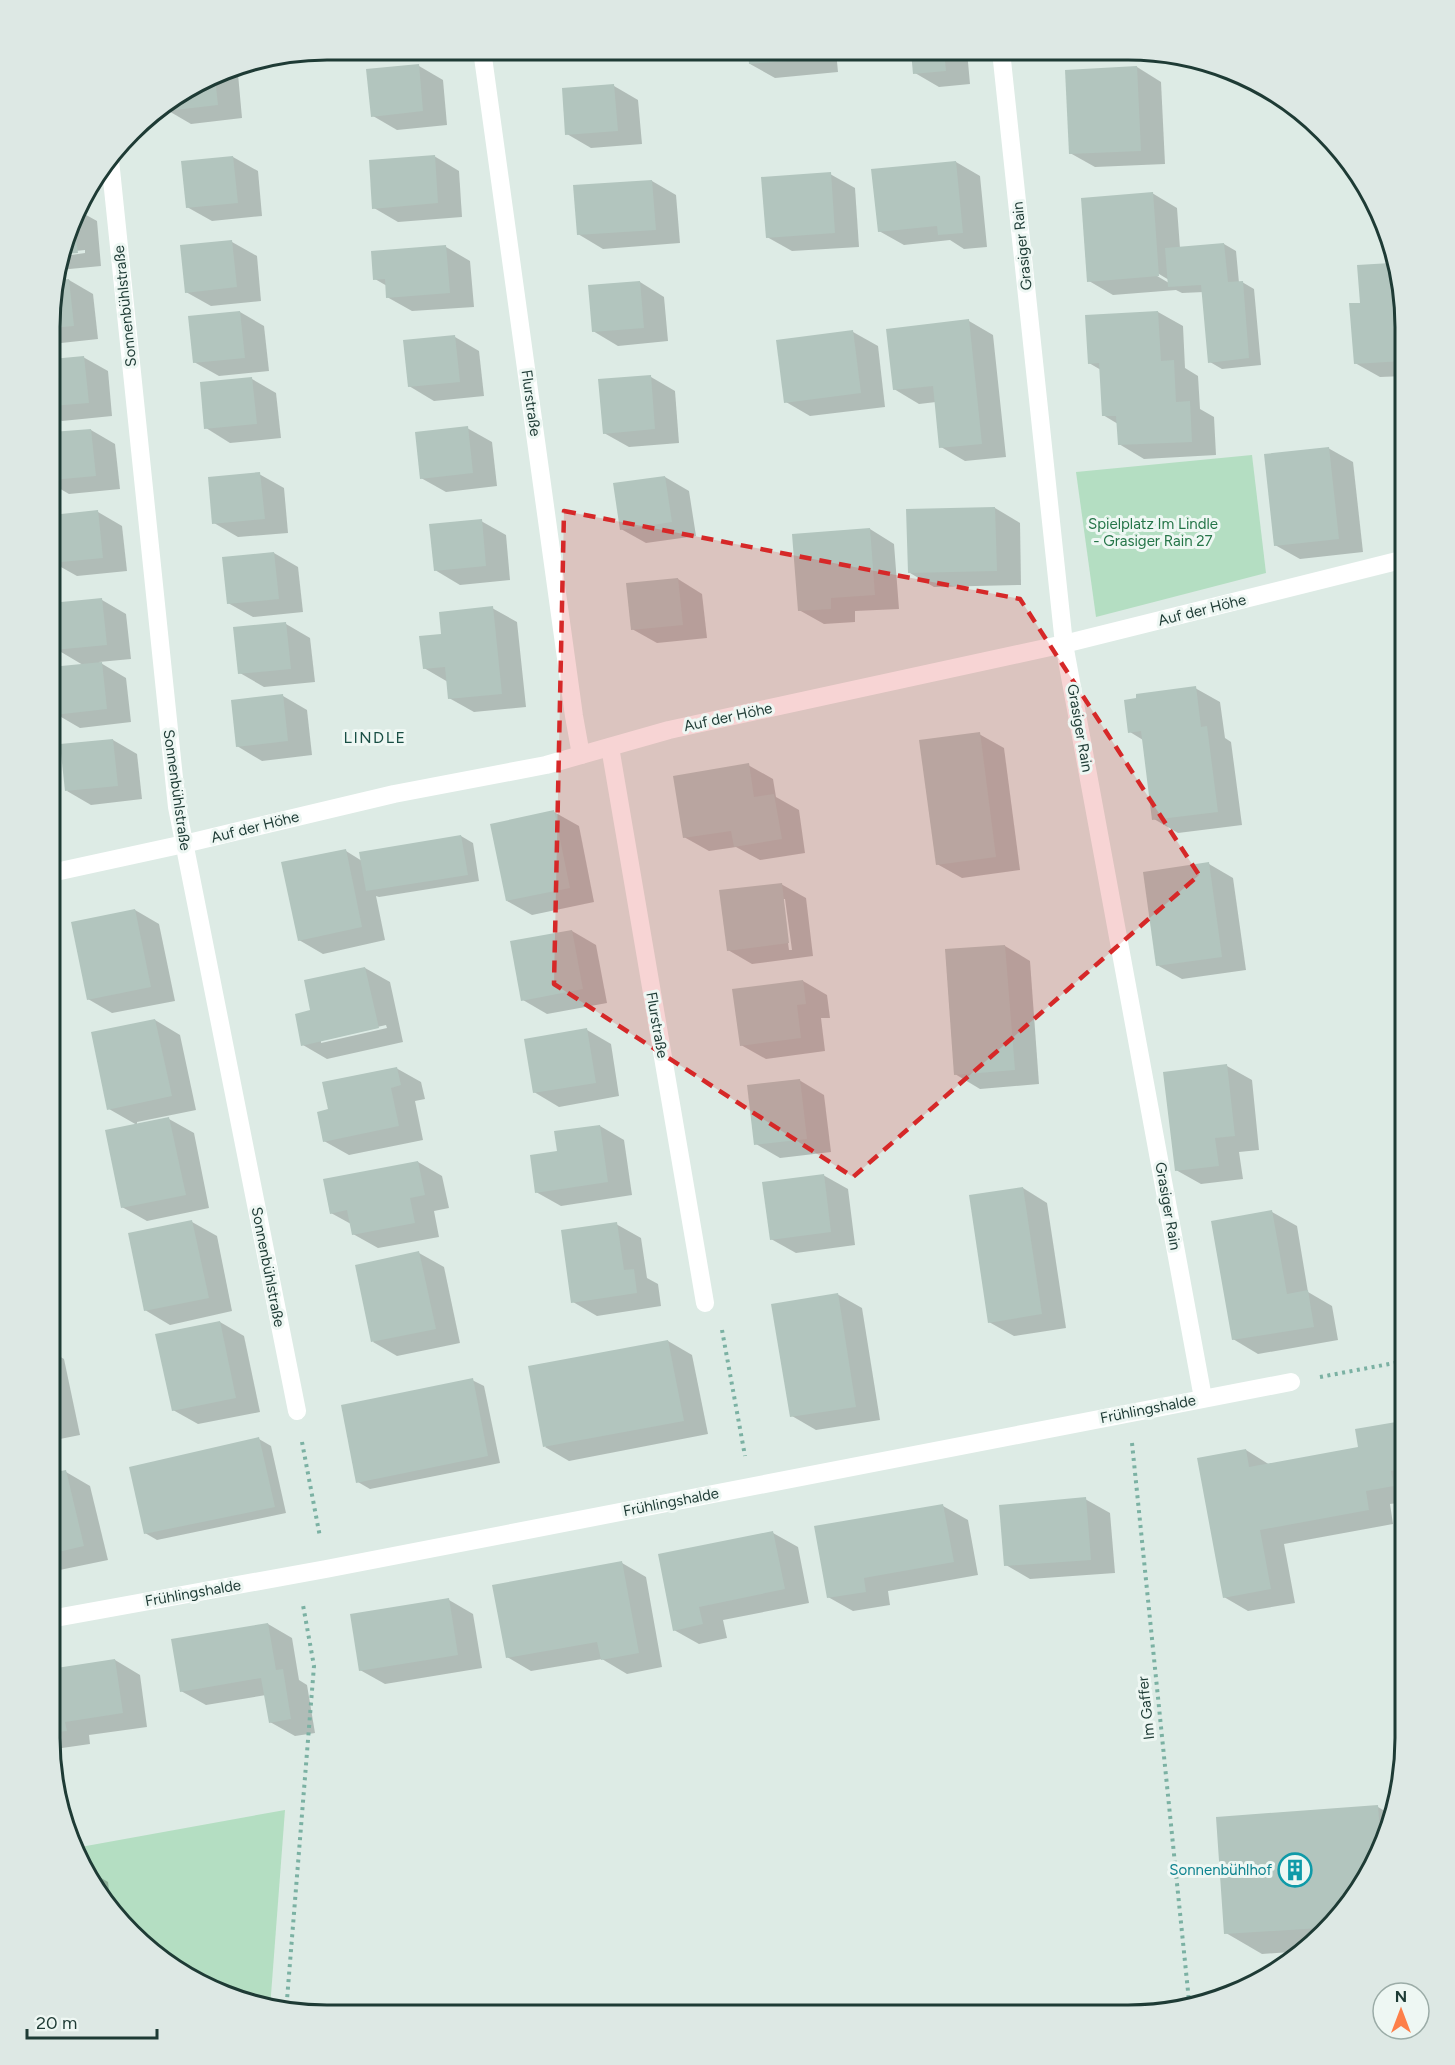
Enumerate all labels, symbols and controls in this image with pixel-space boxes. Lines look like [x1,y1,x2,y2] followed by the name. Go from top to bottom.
[1008,201,1036,291] street label: Grasiger Rain
[110,244,140,368] street label: Sonnenbühlstraße
[517,369,545,437] street label: Flurstraße
[1088,515,1218,550] park label: Spielplatz Im Lindle - Grasiger Rain 27
[1156,590,1248,630] street label: Auf der Höhe
[1063,682,1097,774] street label: Grasiger Rain
[682,699,774,735] street label: Auf der Höhe
[160,728,194,852] street label: Sonnenbühlstraße
[344,728,406,747] district label: LINDLE
[209,807,301,847] street label: Auf der Höhe
[642,990,672,1060] street label: Flurstraße
[1151,1160,1185,1252] street label: Grasiger Rain
[248,1205,288,1329] street label: Sonnenbühlstraße
[1099,1391,1197,1427] street label: Frühlingshalde
[622,1484,720,1520] street label: Frühlingshalde
[144,1576,242,1610] street label: Frühlingshalde
[1134,1675,1158,1741] street label: Im Gaffer
[1277,1852,1313,1888] building icon: Sonnenbühlhof
[1169,1861,1272,1879] place label: Sonnenbühlhof
[1371,1981,1431,2041] north arrow
[1395,1987,1407,2006] text: N
[27,2002,158,2040] scale bar
[36,2012,77,2034] text: 20 m

